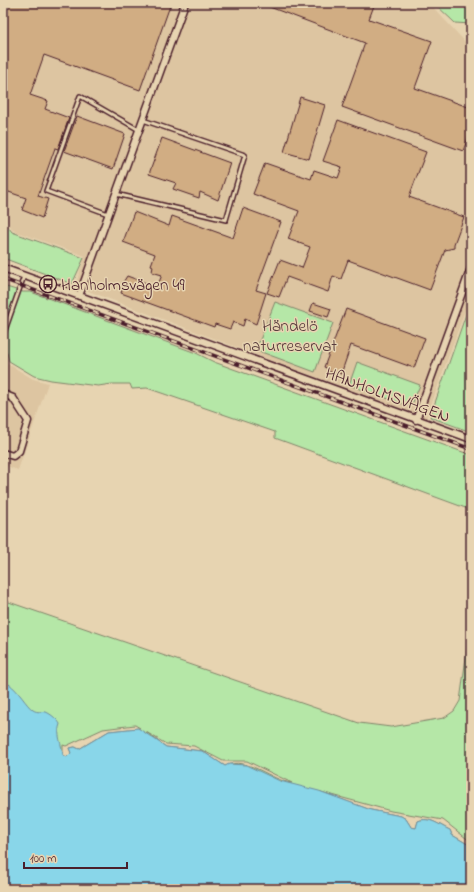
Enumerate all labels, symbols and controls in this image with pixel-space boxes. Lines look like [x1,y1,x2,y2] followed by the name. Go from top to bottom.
[61,273,185,300] place label: Hanholmsvägen 49
[38,274,58,294] bus stop icon: Hanholmsvägen 49
[243,314,337,359] park label: Händelö naturreservat
[322,361,453,430] street label: HANHOLMSVÄGEN
[24,844,127,870] scale bar
[30,850,57,868] text: 100 m

